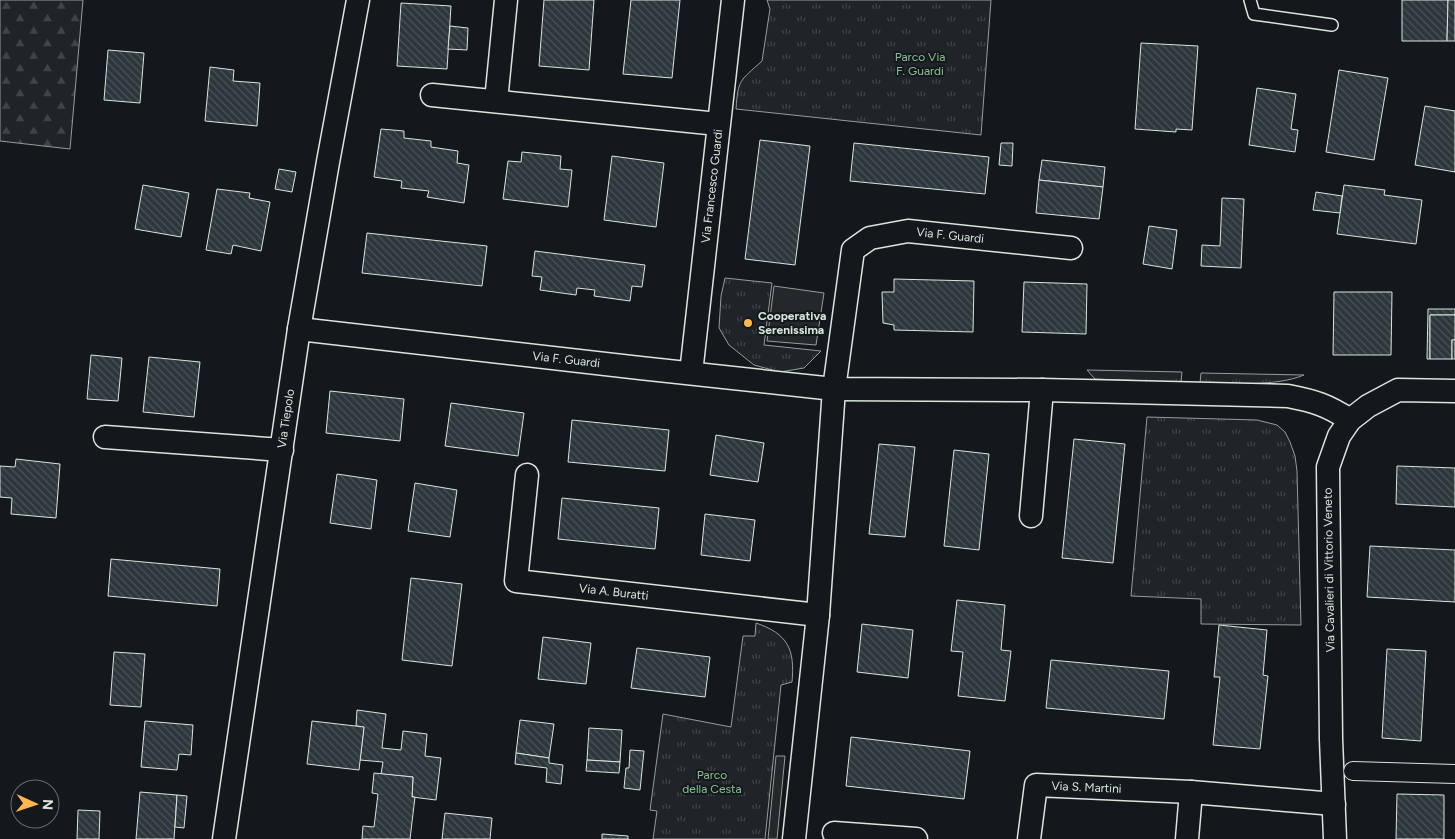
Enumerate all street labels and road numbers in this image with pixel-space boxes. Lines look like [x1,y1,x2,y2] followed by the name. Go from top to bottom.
[699,129,725,244] street label: Via Francesco Guardi
[916,225,985,246] street label: Via F. Guardi
[532,349,601,370] street label: Via F. Guardi
[275,388,297,449] street label: Via Tiepolo
[1321,488,1337,652] street label: Via Cavalieri di Vittorio Veneto
[578,581,649,603] street label: Via A. Buratti
[1051,779,1122,796] street label: Via S. Martini

